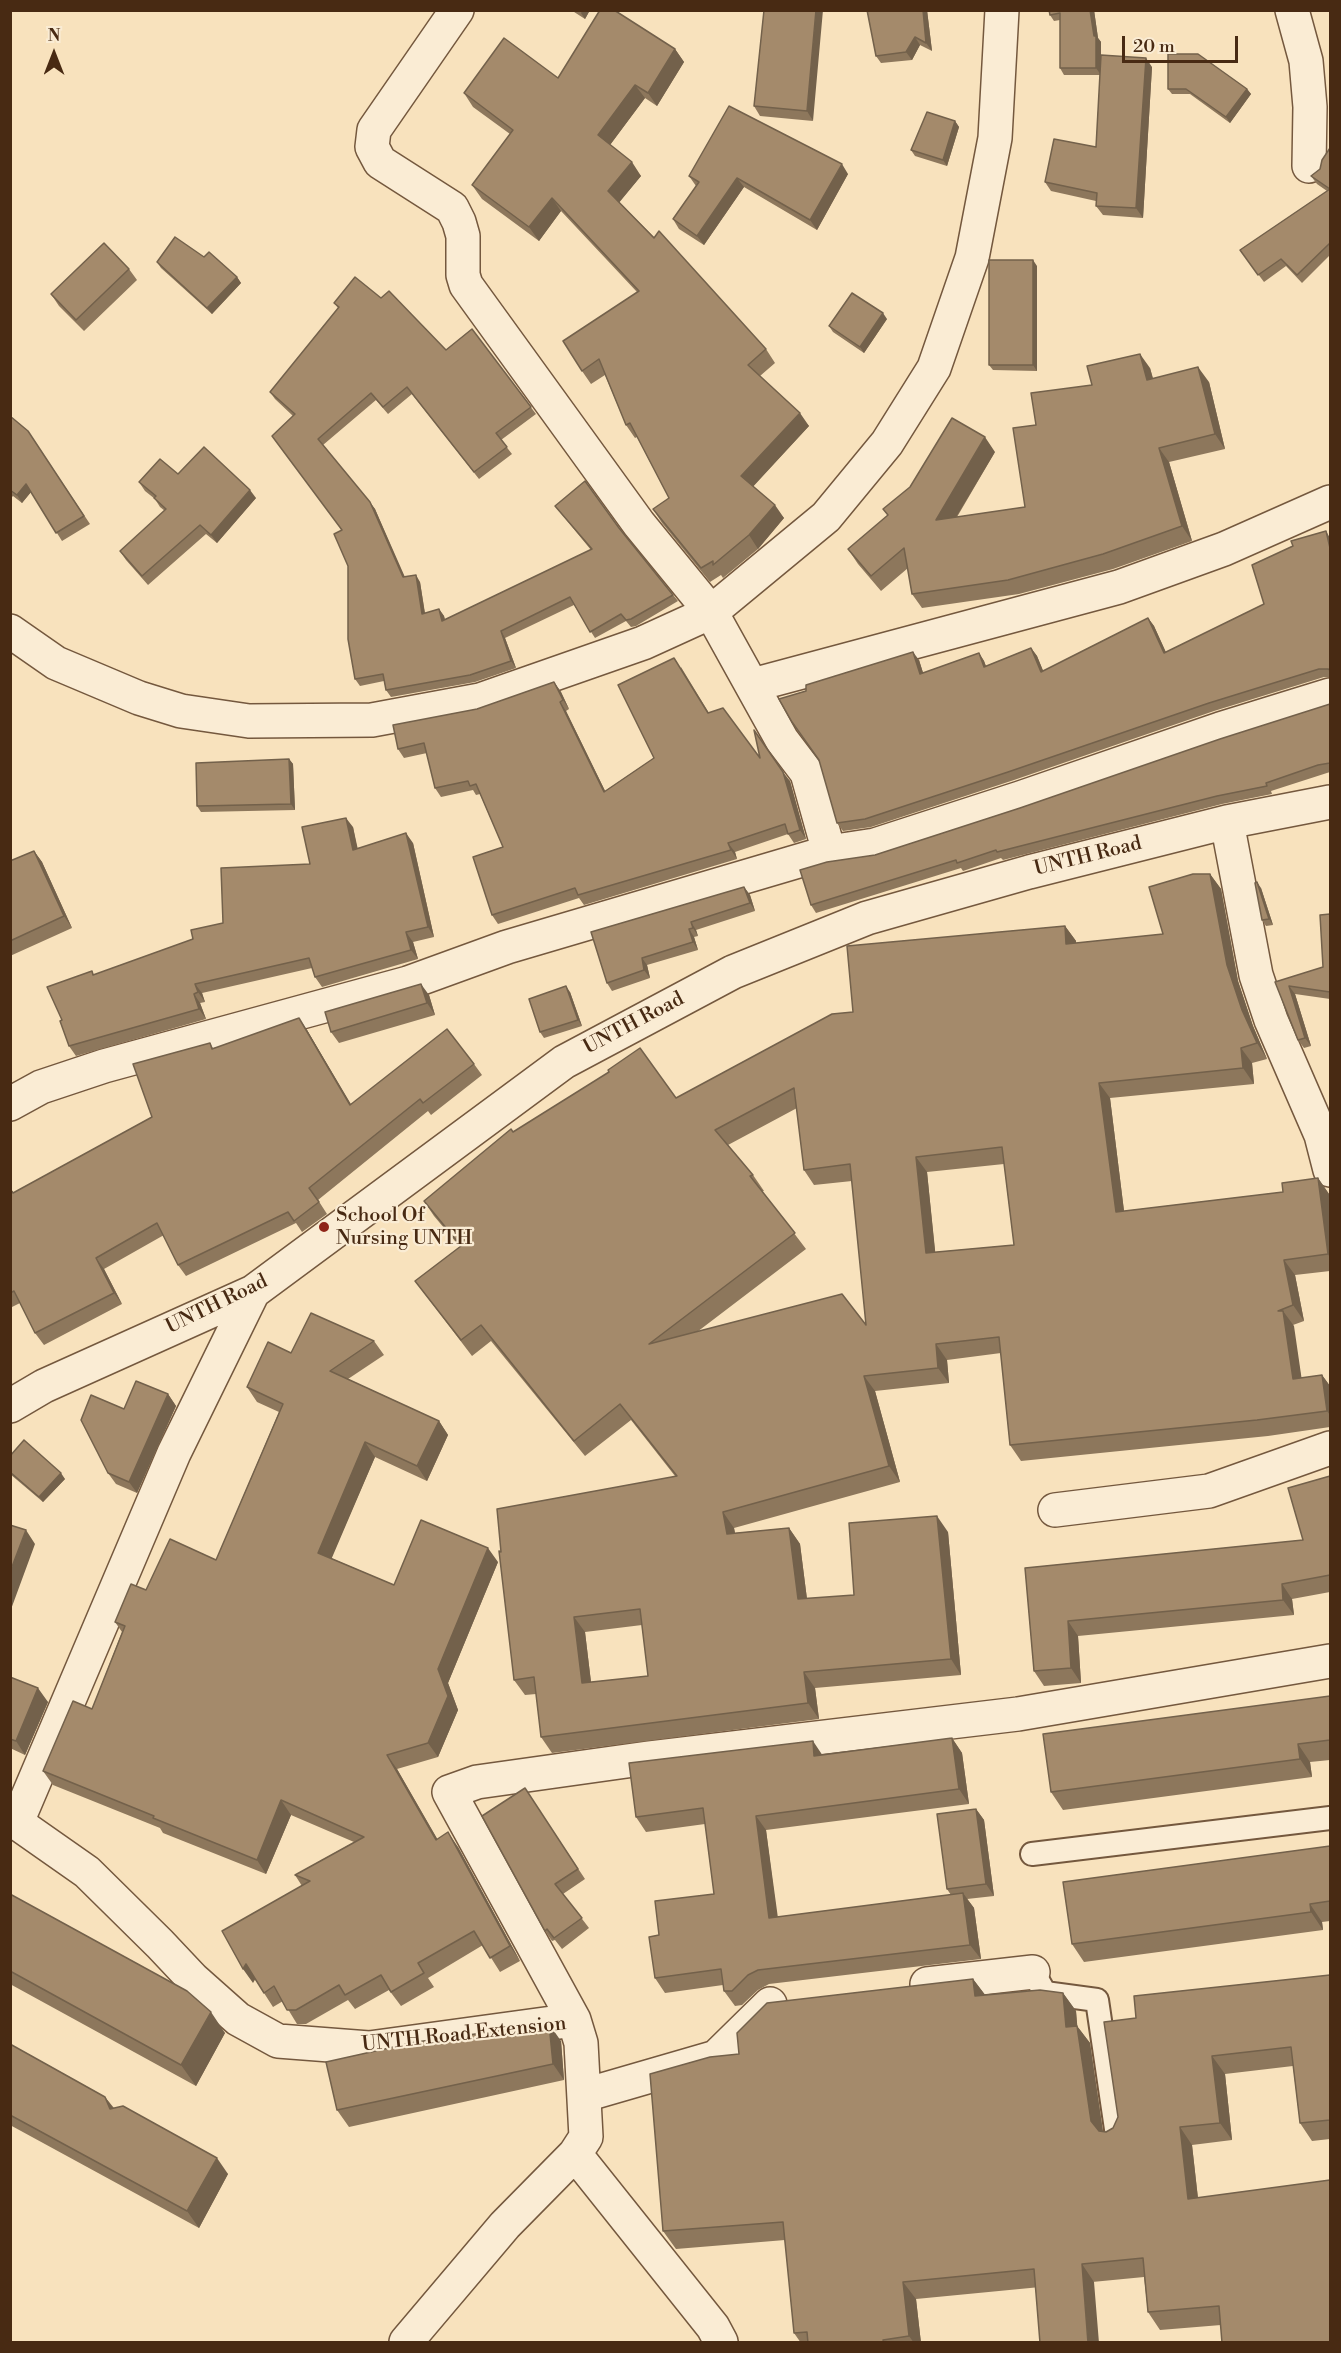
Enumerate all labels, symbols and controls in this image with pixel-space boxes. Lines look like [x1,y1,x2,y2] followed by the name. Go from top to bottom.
[24,24,84,84] north arrow
[1125,24,1240,62] scale bar
[48,26,60,46] text: N
[1133,35,1175,58] text: 20 m
[1032,832,1144,882] street label: UNTH Road
[580,988,688,1060] street label: UNTH Road
[336,1204,472,1251] place label: School Of Nursing UNTH
[317,1220,331,1234] marker: School Of Nursing UNTH
[162,1270,272,1340] street label: UNTH Road
[360,2012,568,2058] street label: UNTH Road Extension

